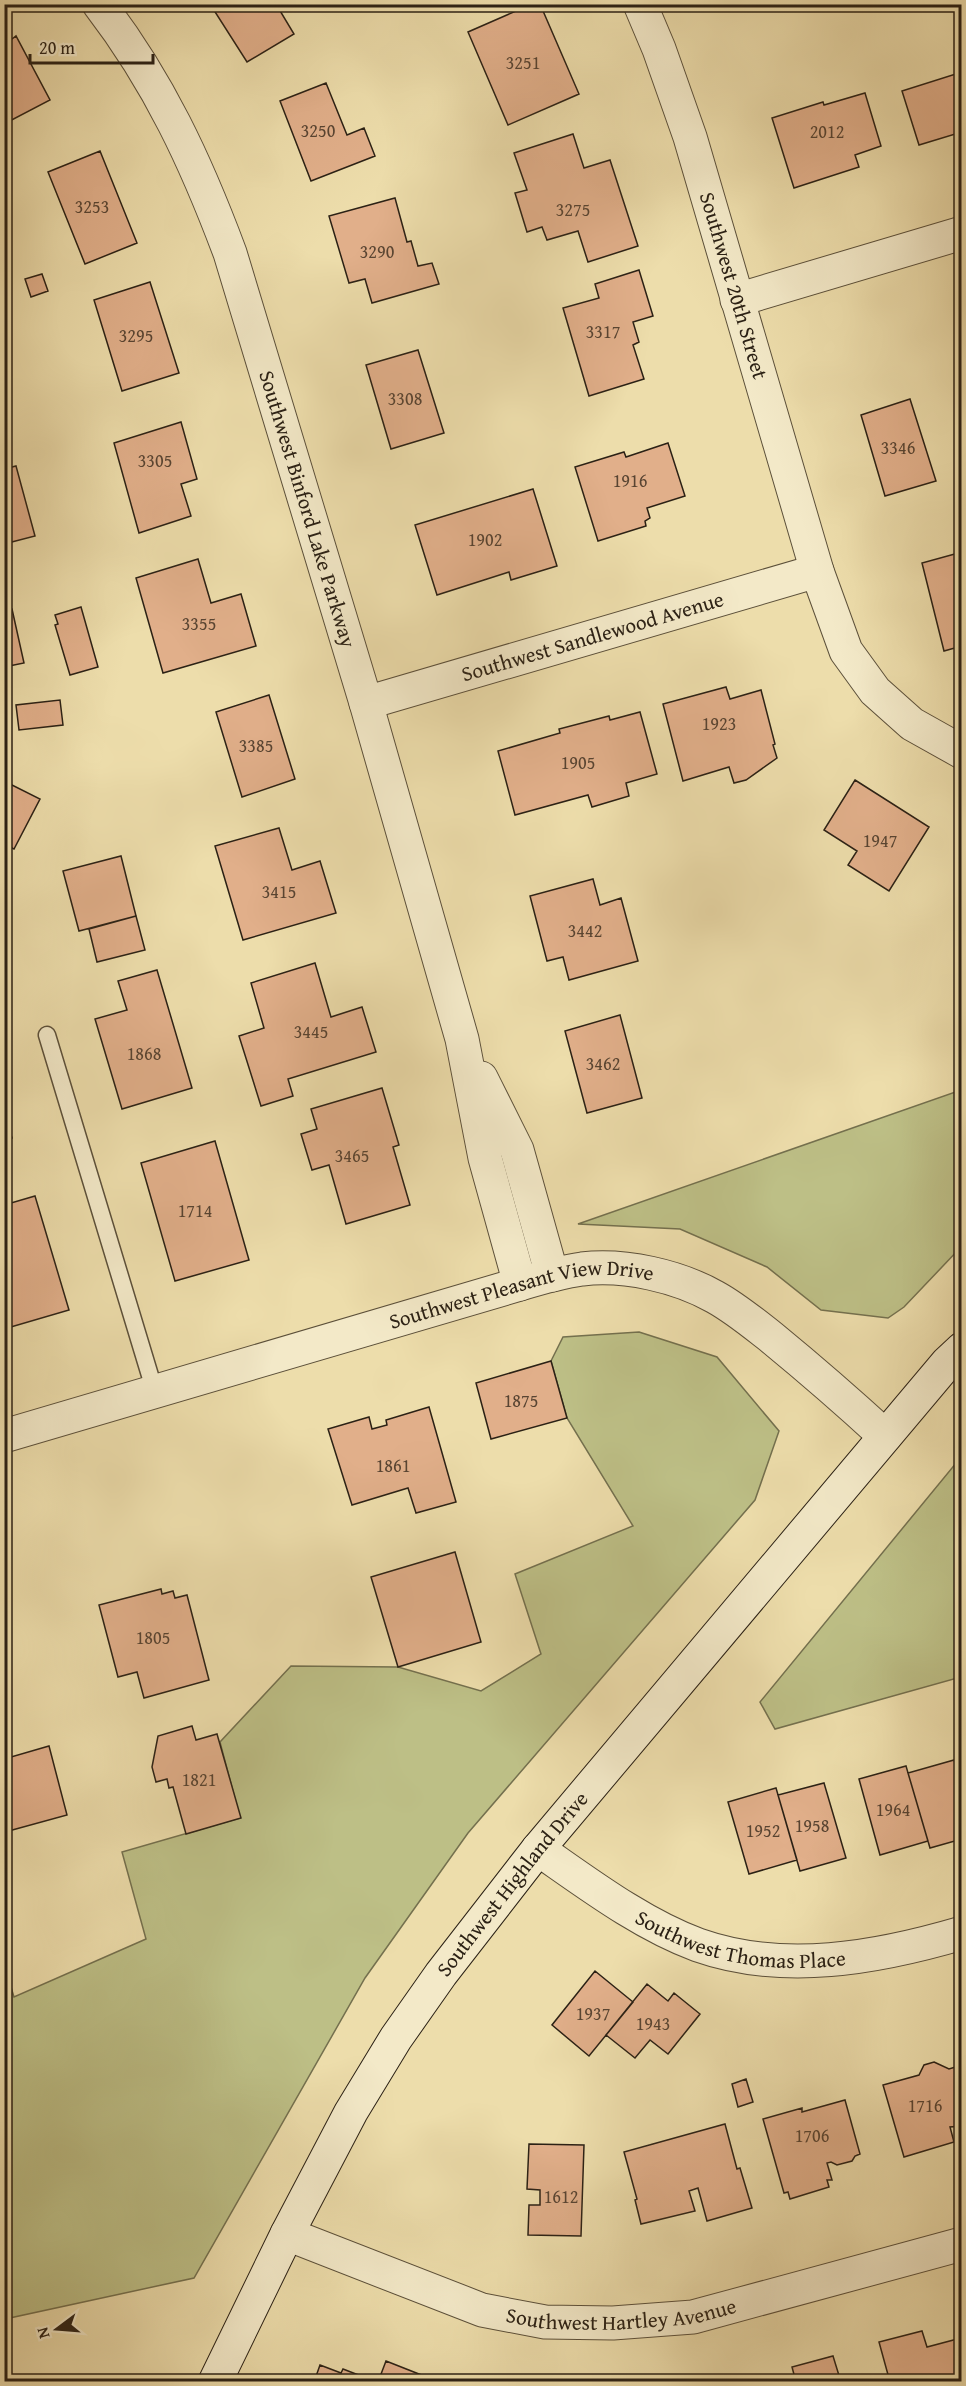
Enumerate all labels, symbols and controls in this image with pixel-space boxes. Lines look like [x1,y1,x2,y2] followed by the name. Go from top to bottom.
[30,27,153,65] scale bar
[39,34,75,61] text: 20 m
[506,49,540,76] house number: 3251
[301,117,336,144] house number: 3250
[810,118,844,145] house number: 2012
[692,188,776,383] street label: Southwest 20th Street
[75,193,109,220] house number: 3253
[556,196,590,223] house number: 3275
[360,238,395,265] house number: 3290
[586,318,620,345] house number: 3317
[119,322,153,349] house number: 3295
[251,367,365,652] street label: Southwest Binford Lake Parkway
[388,385,422,412] house number: 3308
[881,434,915,461] house number: 3346
[138,447,172,474] house number: 3305
[613,467,647,494] house number: 1916
[468,526,502,553] house number: 1902
[458,583,727,689] street label: Southwest Sandlewood Avenue
[182,610,216,637] house number: 3355
[702,710,736,737] house number: 1923
[239,732,273,759] house number: 3385
[561,749,595,776] house number: 1905
[863,827,897,854] house number: 1947
[262,878,296,905] house number: 3415
[568,917,602,944] house number: 3442
[294,1018,328,1045] house number: 3445
[127,1040,161,1067] house number: 1868
[586,1050,620,1077] house number: 3462
[335,1142,369,1169] house number: 3465
[178,1197,212,1224] house number: 1714
[385,1252,657,1337] street label: Southwest Pleasant View Drive
[504,1387,538,1414] house number: 1875
[376,1452,410,1479] house number: 1861
[136,1624,170,1651] house number: 1805
[182,1766,216,1793] house number: 1821
[429,1784,595,1983] street label: Southwest Highland Drive
[876,1796,910,1823] house number: 1964
[795,1812,829,1839] house number: 1958
[746,1817,780,1844] house number: 1952
[630,1902,847,1976] street label: Southwest Thomas Place
[576,2000,610,2027] house number: 1937
[636,2010,670,2037] house number: 1943
[908,2092,942,2119] house number: 1716
[795,2122,829,2149] house number: 1706
[544,2183,578,2210] house number: 1612
[504,2290,740,2338] street label: Southwest Hartley Avenue
[27,2299,87,2359] north arrow
[29,2324,56,2342] text: N

